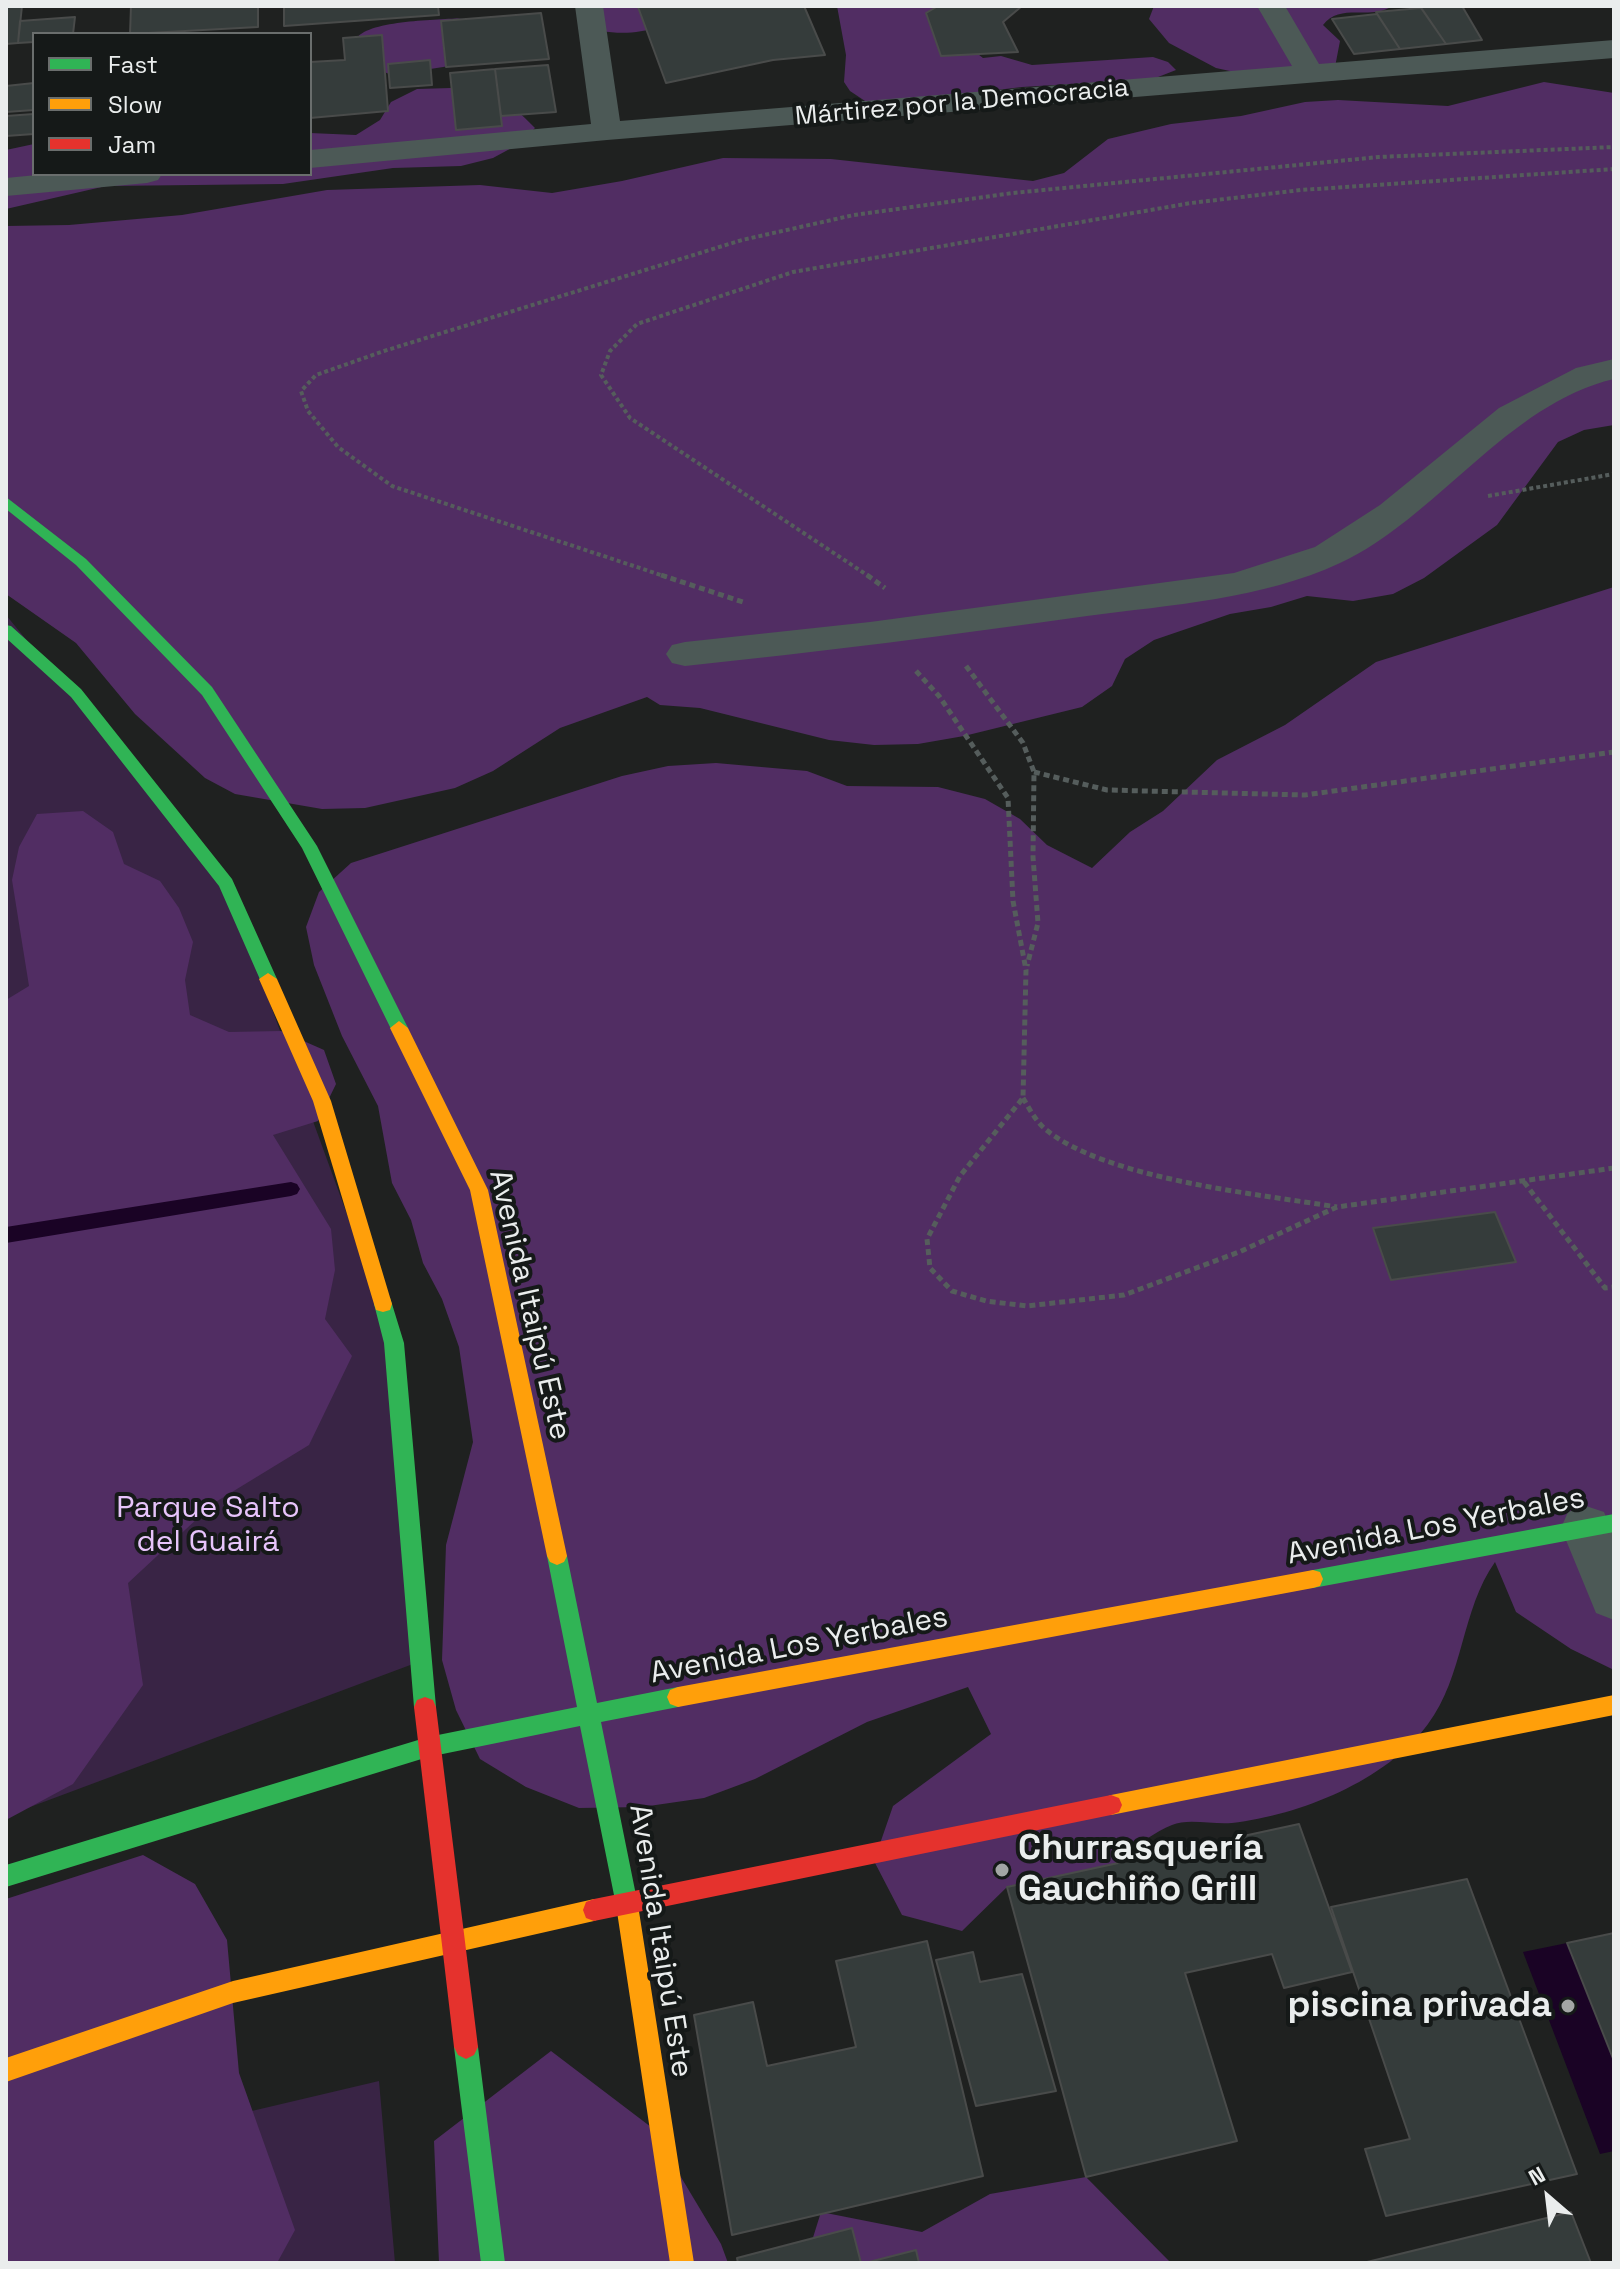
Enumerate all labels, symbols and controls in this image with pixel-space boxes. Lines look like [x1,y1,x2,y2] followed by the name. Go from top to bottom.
[32,32,312,176] legend
[108,49,158,80] text: Fast
[794,73,1130,133] street label: Mártirez por la Democracia
[108,89,162,120] text: Slow
[108,129,156,160] text: Jam
[480,1166,578,1444] street label: Avenida Itaipú Este
[1284,1480,1588,1574] street label: Avenida Los Yerbales
[116,1491,300,1562] park label: Parque Salto del Guairá
[647,1599,951,1693] street label: Avenida Los Yerbales
[621,1802,699,2080] street label: Avenida Itaipú Este
[1018,1827,1263,1912] place label: Churrasquería Gauchiño Grill
[993,1861,1011,1879] marker: Churrasquería Gauchiño Grill
[1287,1984,1552,2028] place label: piscina privada
[1559,1997,1577,2015] marker: piscina privada
[1508,2157,1588,2237] north arrow
[1524,2160,1550,2192] text: N

